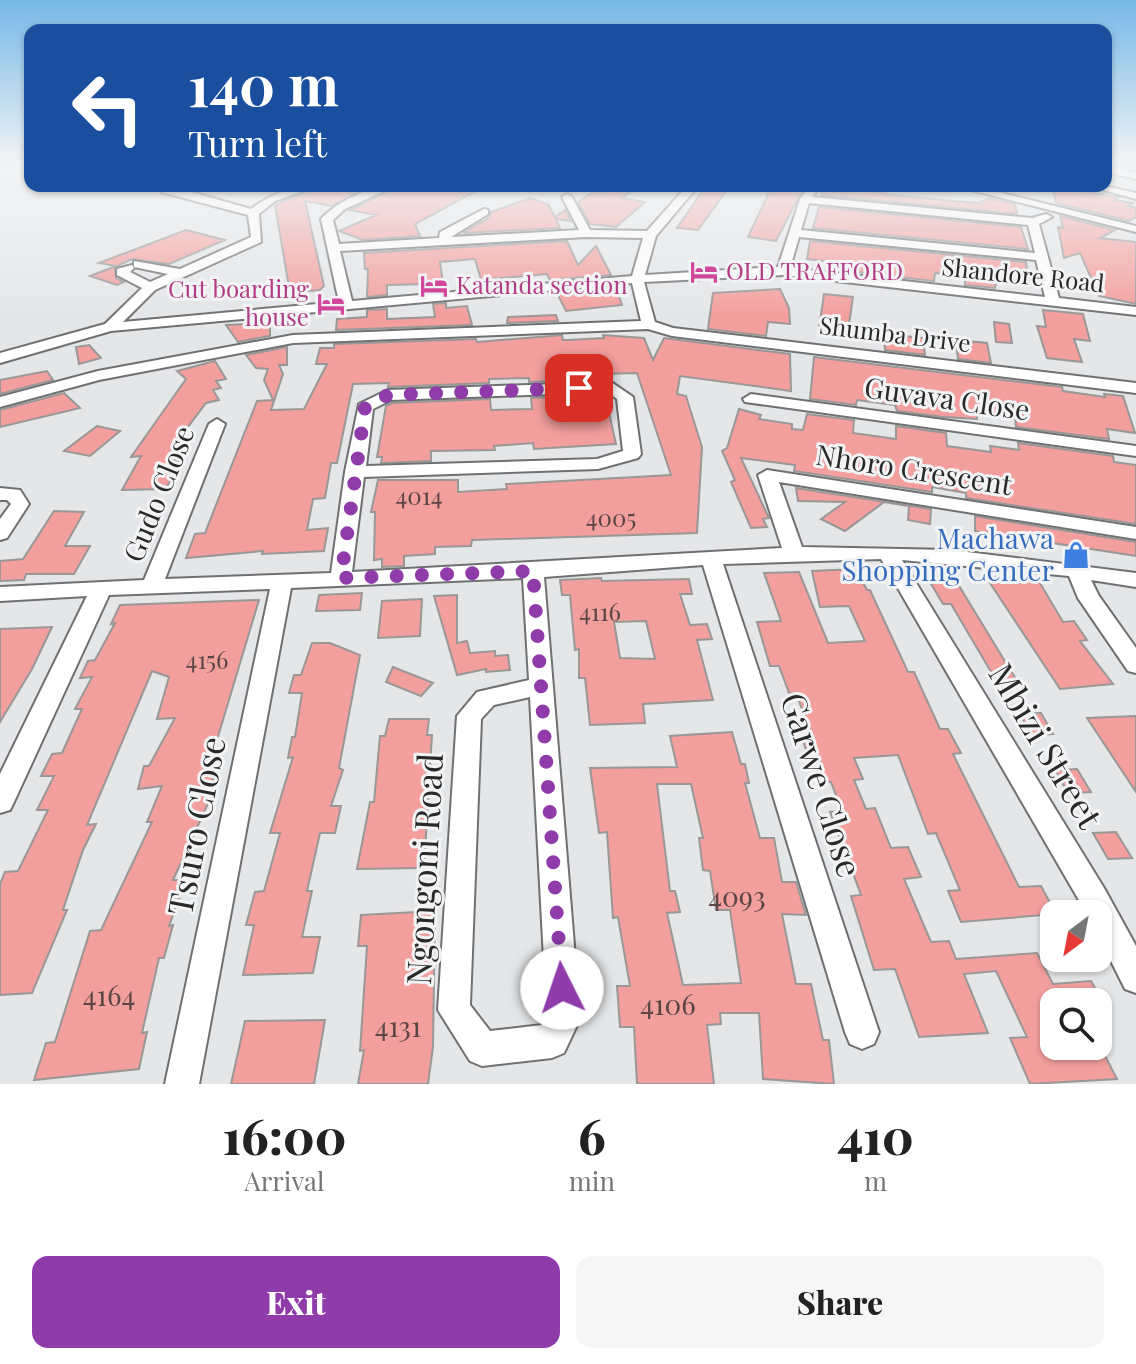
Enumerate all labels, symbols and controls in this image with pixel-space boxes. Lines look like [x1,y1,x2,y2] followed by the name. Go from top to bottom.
[188,46,339,121] text: 140 m
[56,56,160,160] icon: left
[188,118,327,166] text: Turn left
[940,250,1106,298] street label: Shandore Road
[726,254,903,286] place label: OLD TRAFFORD
[689,257,719,287] hotel icon: OLD TRAFFORD
[456,268,628,300] place label: Katanda section
[419,271,449,301] hotel icon: Katanda section
[168,272,309,332] place label: Cut boarding house
[316,289,346,319] hotel icon: Cut boarding house
[818,308,973,358] street label: Shumba Drive
[545,354,613,422] pin
[557,366,601,410] icon: arrive
[862,368,1032,427] street label: Guvava Close
[114,420,202,567] street label: Gudo Close
[814,435,1016,502] street label: Nhoro Crescent
[396,479,443,511] house number: 4014
[586,501,636,533] house number: 4005
[841,519,1055,588] place label: Machawa Shopping Center
[1061,540,1091,570] shop icon: Machawa Shopping Center
[579,595,621,627] house number: 4116
[186,643,228,675] house number: 4156
[979,654,1114,837] street label: Mbizi Street
[771,686,874,882] street label: Garwe Close
[155,732,235,919] street label: Tsuro Close
[394,752,452,986] street label: Ngongoni Road
[708,877,766,914] house number: 4093
[1040,900,1112,972] north arrow
[1040,900,1112,1060] map controls
[520,946,604,1030] position arrow
[83,976,135,1013] house number: 4164
[640,985,696,1022] house number: 4106
[1040,988,1112,1060] button: search
[375,1007,421,1044] house number: 4131
[222,1103,346,1167] text: 16:00
[578,1103,606,1167] text: 6
[837,1103,914,1167] text: 410
[244,1163,324,1198] text: Arrival
[569,1163,615,1198] text: min
[864,1163,887,1198] text: m
[32,1256,560,1348] button: Exit
[576,1256,1104,1348] button: Share

